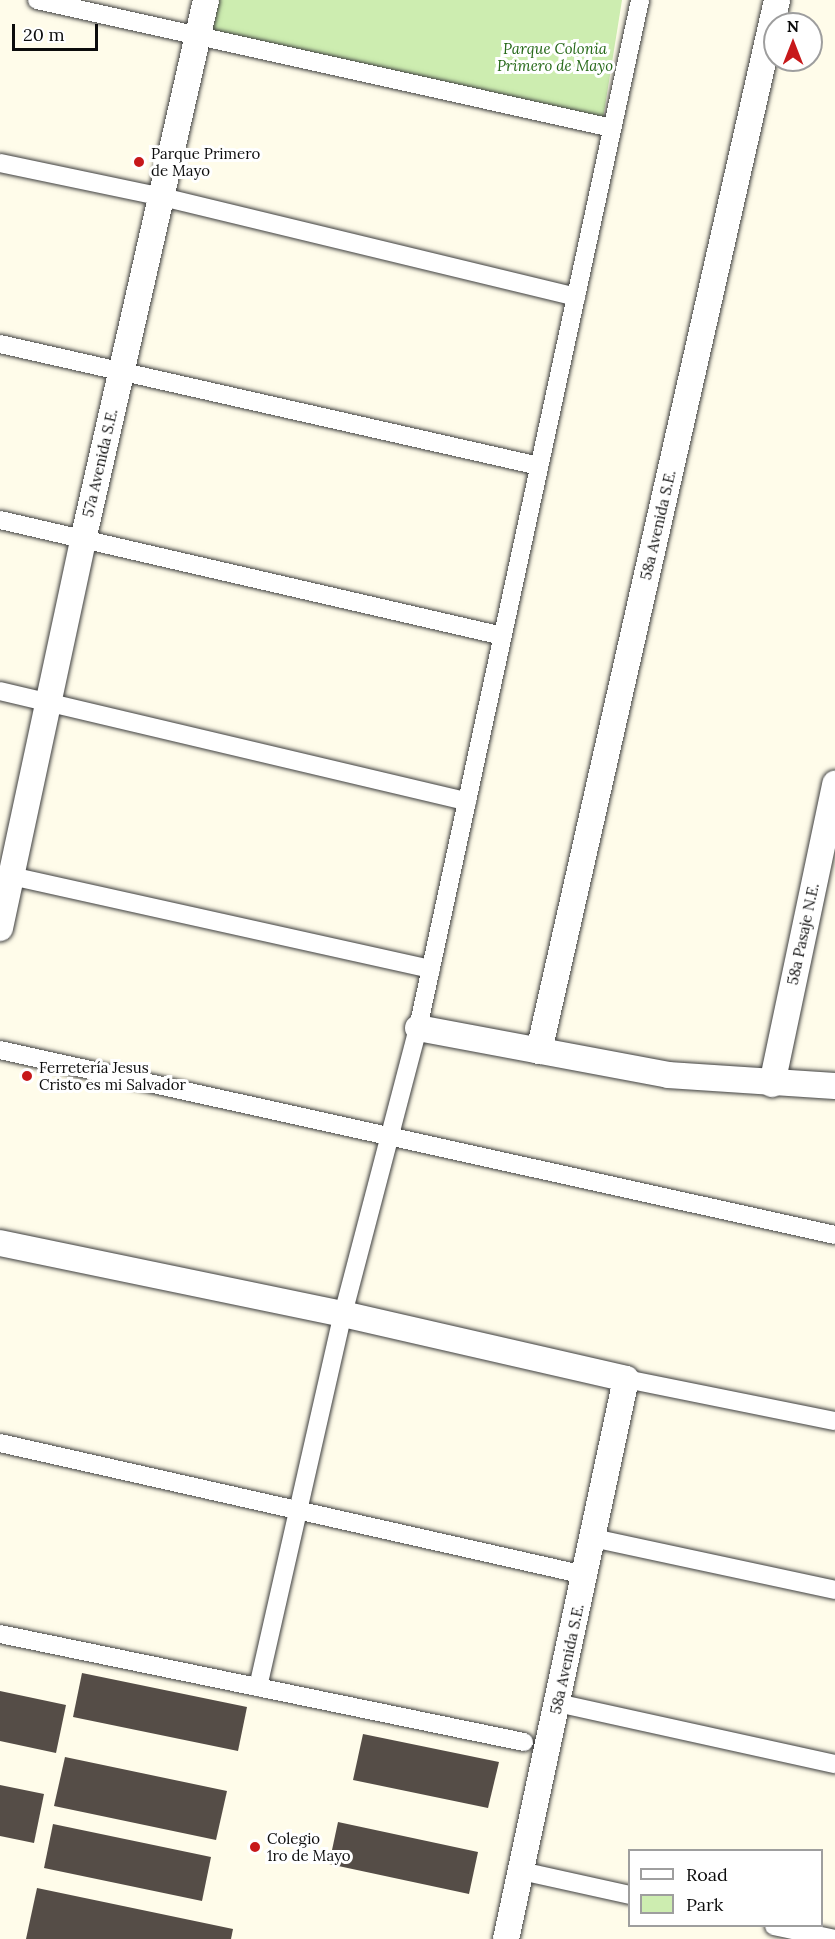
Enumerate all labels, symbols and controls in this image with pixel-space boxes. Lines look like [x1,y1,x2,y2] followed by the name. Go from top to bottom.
[15,12,100,50] scale bar
[763,12,823,72] north arrow
[787,16,799,36] text: N
[23,23,65,46] text: 20 m
[497,39,613,74] park label: Parque Colonia Primero de Mayo
[151,144,260,179] place label: Parque Primero de Mayo
[132,155,146,169] marker: Parque Primero de Mayo
[79,407,121,519] street label: 57a Avenida S.E.
[637,468,679,582] street label: 58a Avenida S.E.
[783,881,823,987] street label: 58a Pasaje N.E.
[39,1058,186,1093] place label: Ferretería Jesus Cristo es mi Salvador
[20,1069,34,1083] marker: Ferretería Jesus Cristo es mi Salvador
[547,1602,587,1716] street label: 58a Avenida S.E.
[267,1829,351,1864] place label: Colegio 1ro de Mayo
[248,1840,262,1854] marker: Colegio 1ro de Mayo
[628,1849,823,1927] legend
[686,1863,728,1886] text: Road
[686,1893,723,1916] text: Park

